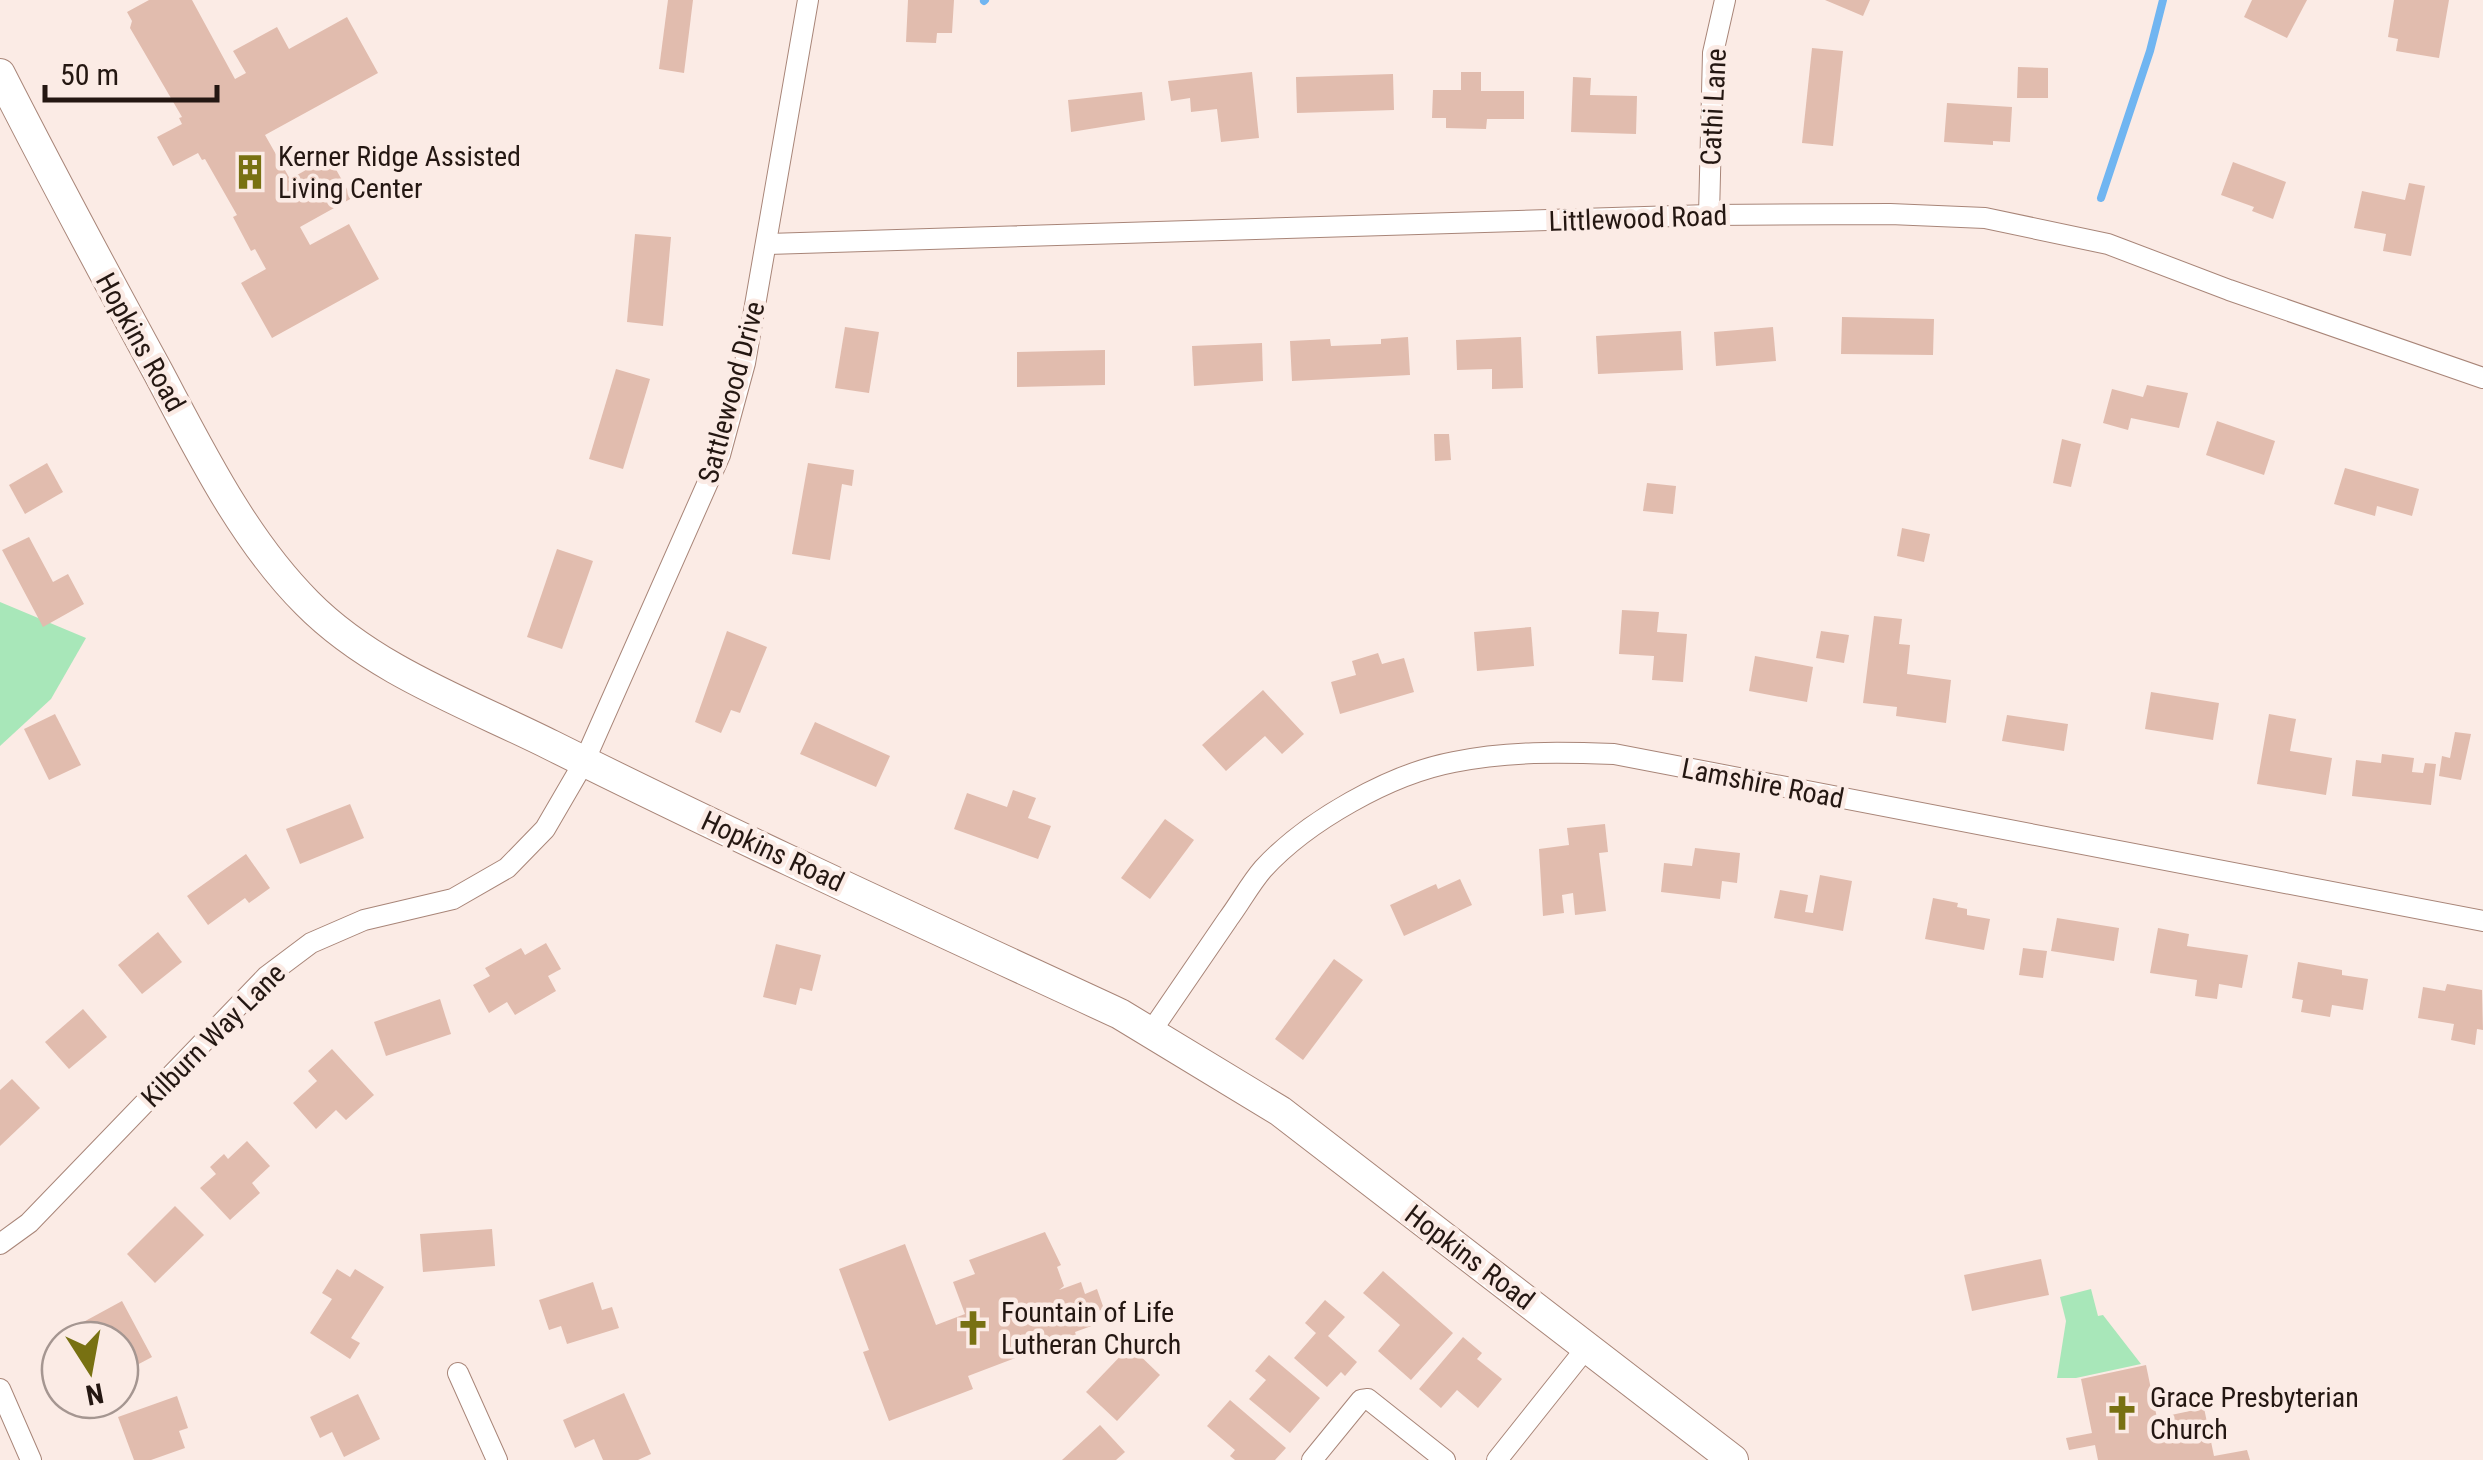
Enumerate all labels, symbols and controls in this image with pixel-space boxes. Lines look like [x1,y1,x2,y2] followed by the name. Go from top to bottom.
[45,40,218,102] scale bar
[1694,48,1733,166] street label: Cathi Lane
[60,57,119,92] text: 50 m
[278,140,521,205] place label: Kerner Ridge Assisted Living Center
[231,153,269,191] building icon: Kerner Ridge Assisted Living Center
[1548,199,1728,238] street label: Littlewood Road
[89,267,192,417] street label: Hopkins Road
[691,298,772,486] street label: Sattlewood Drive
[1679,752,1847,815] street label: Lamshire Road
[696,804,849,899] street label: Hopkins Road
[135,957,292,1114] street label: Kilburn Way Lane
[1399,1198,1541,1317] street label: Hopkins Road
[1001,1296,1181,1361] place label: Fountain of Life Lutheran Church
[954,1309,992,1347] church icon: Fountain of Life Lutheran Church
[40,1320,140,1420] north arrow
[83,1376,106,1412] text: N
[2150,1381,2359,1446] place label: Grace Presbyterian Church
[2103,1394,2141,1432] church icon: Grace Presbyterian Church

